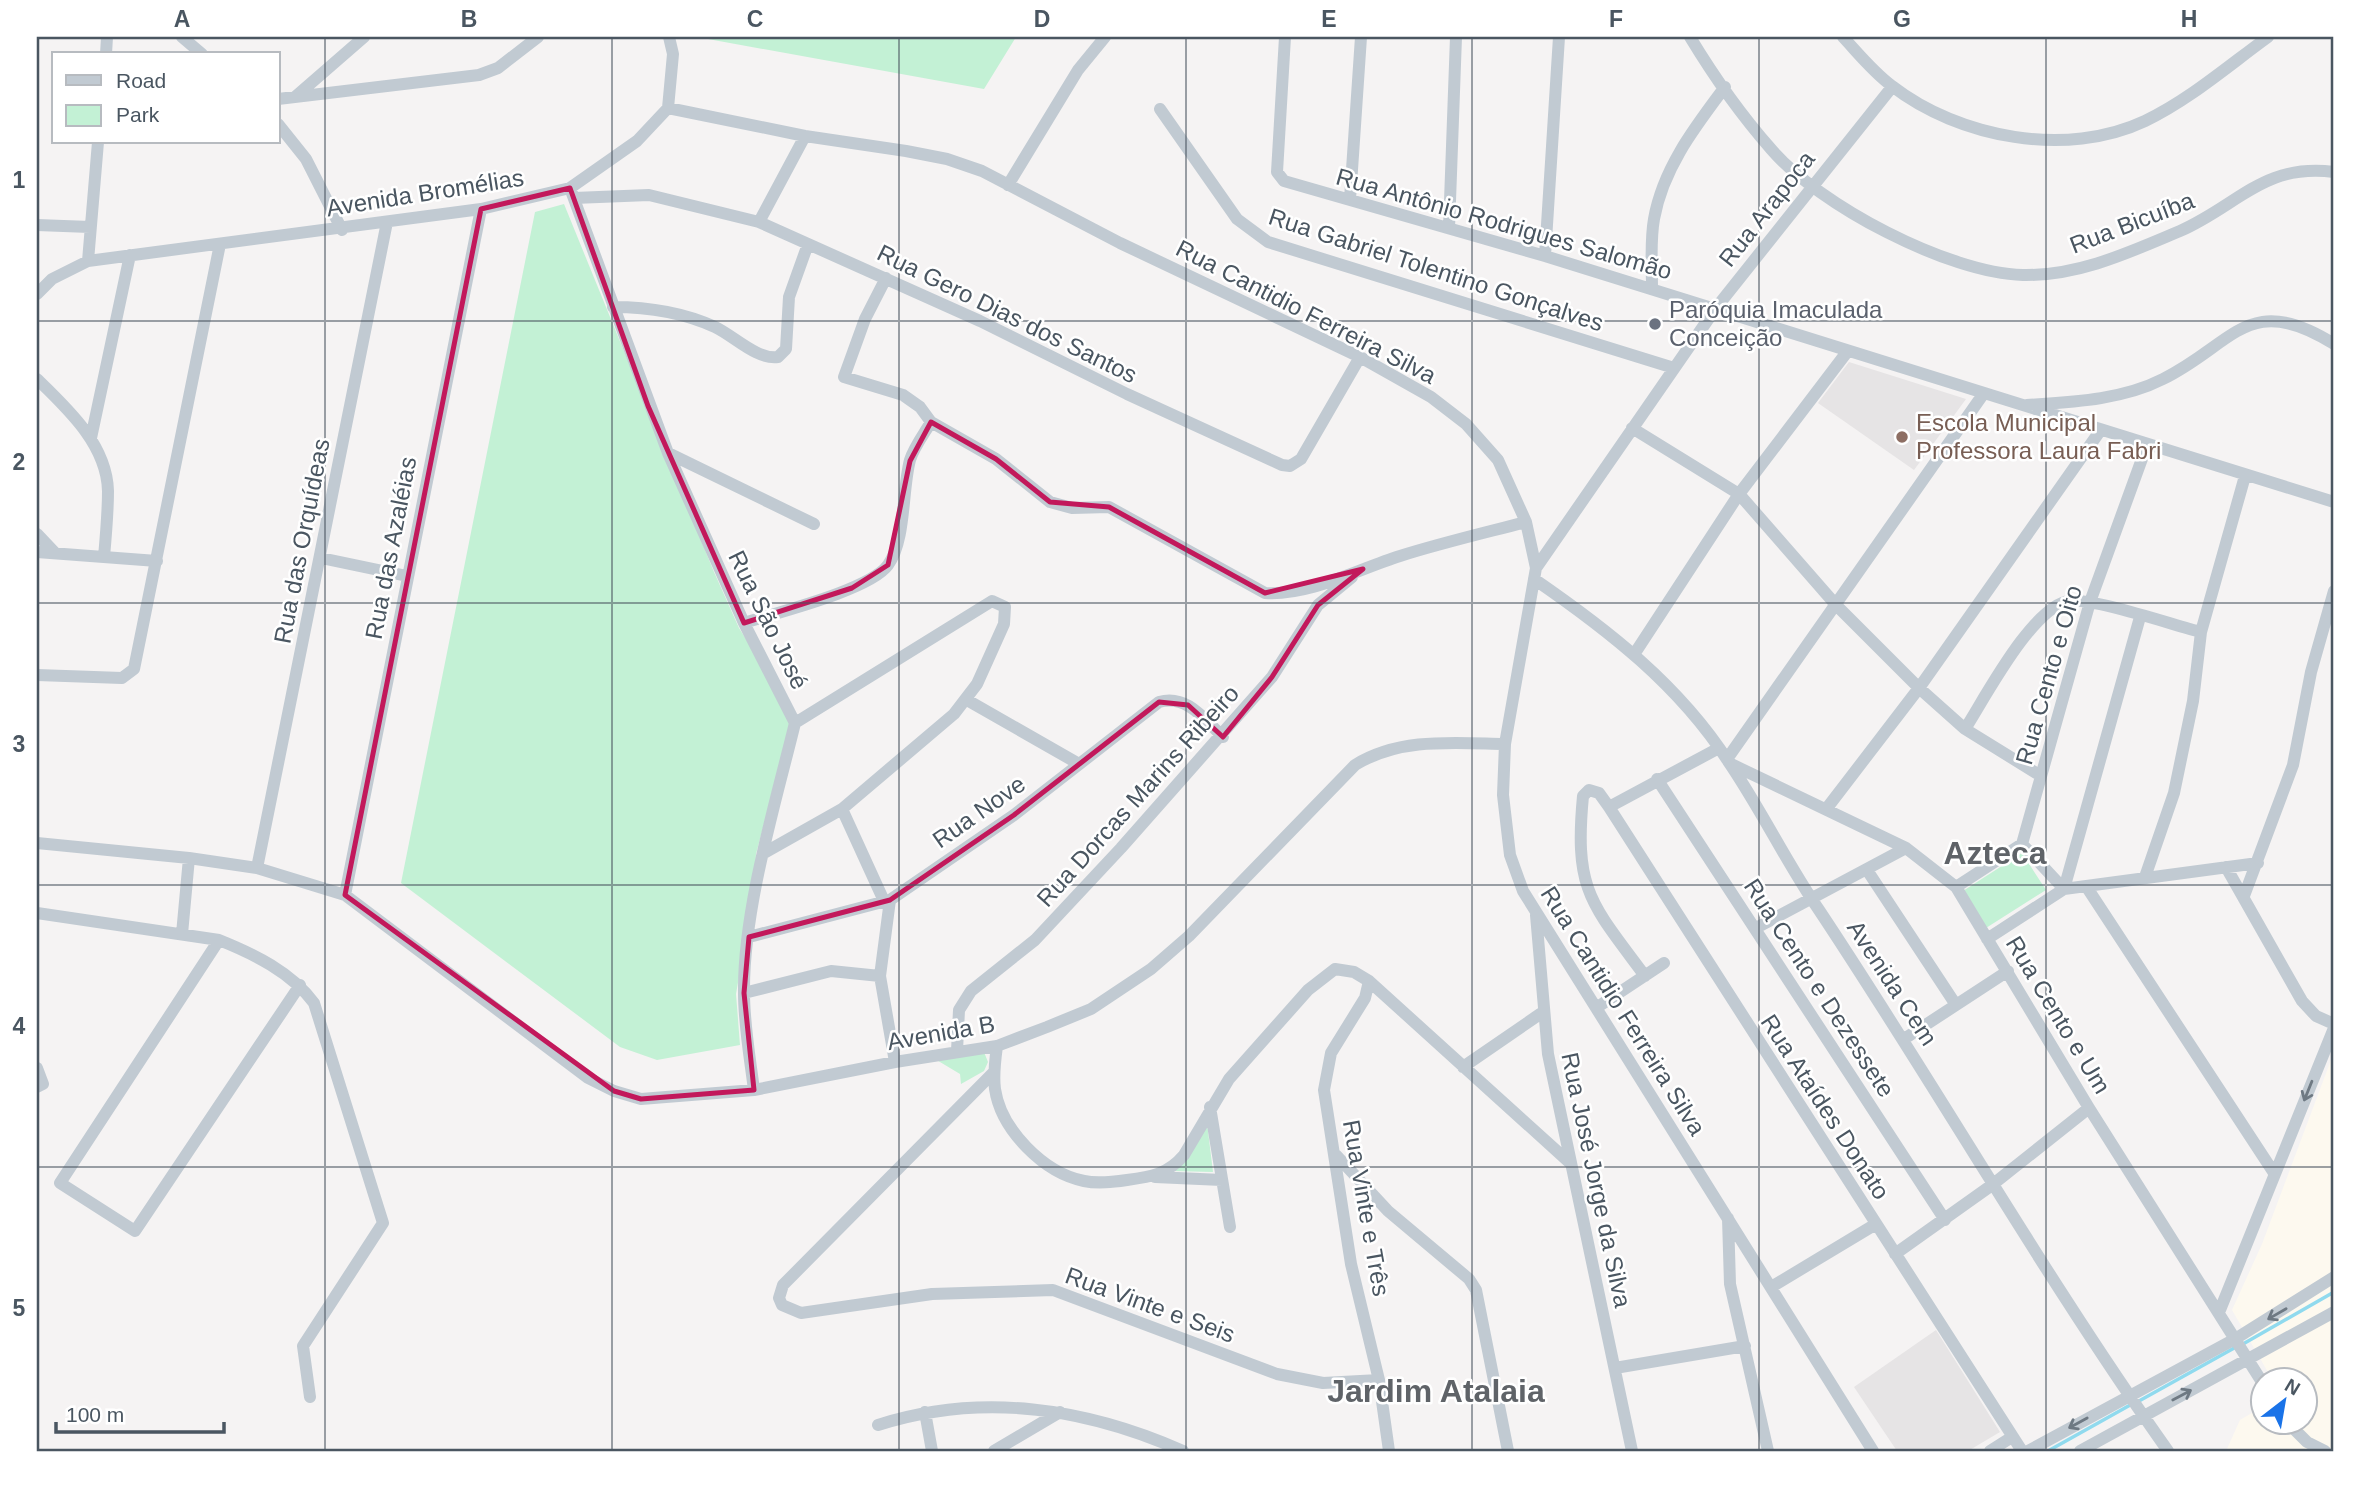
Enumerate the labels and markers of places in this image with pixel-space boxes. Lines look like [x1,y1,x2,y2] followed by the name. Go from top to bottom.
[1669,296,1883,351] place label: Paróquia Imaculada Conceição
[1647,316,1663,332] marker: Paróquia Imaculada Conceição
[1916,409,2161,464] place label: Escola Municipal Professora Laura Fabri
[1894,429,1910,445] marker: Escola Municipal Professora Laura Fabri

